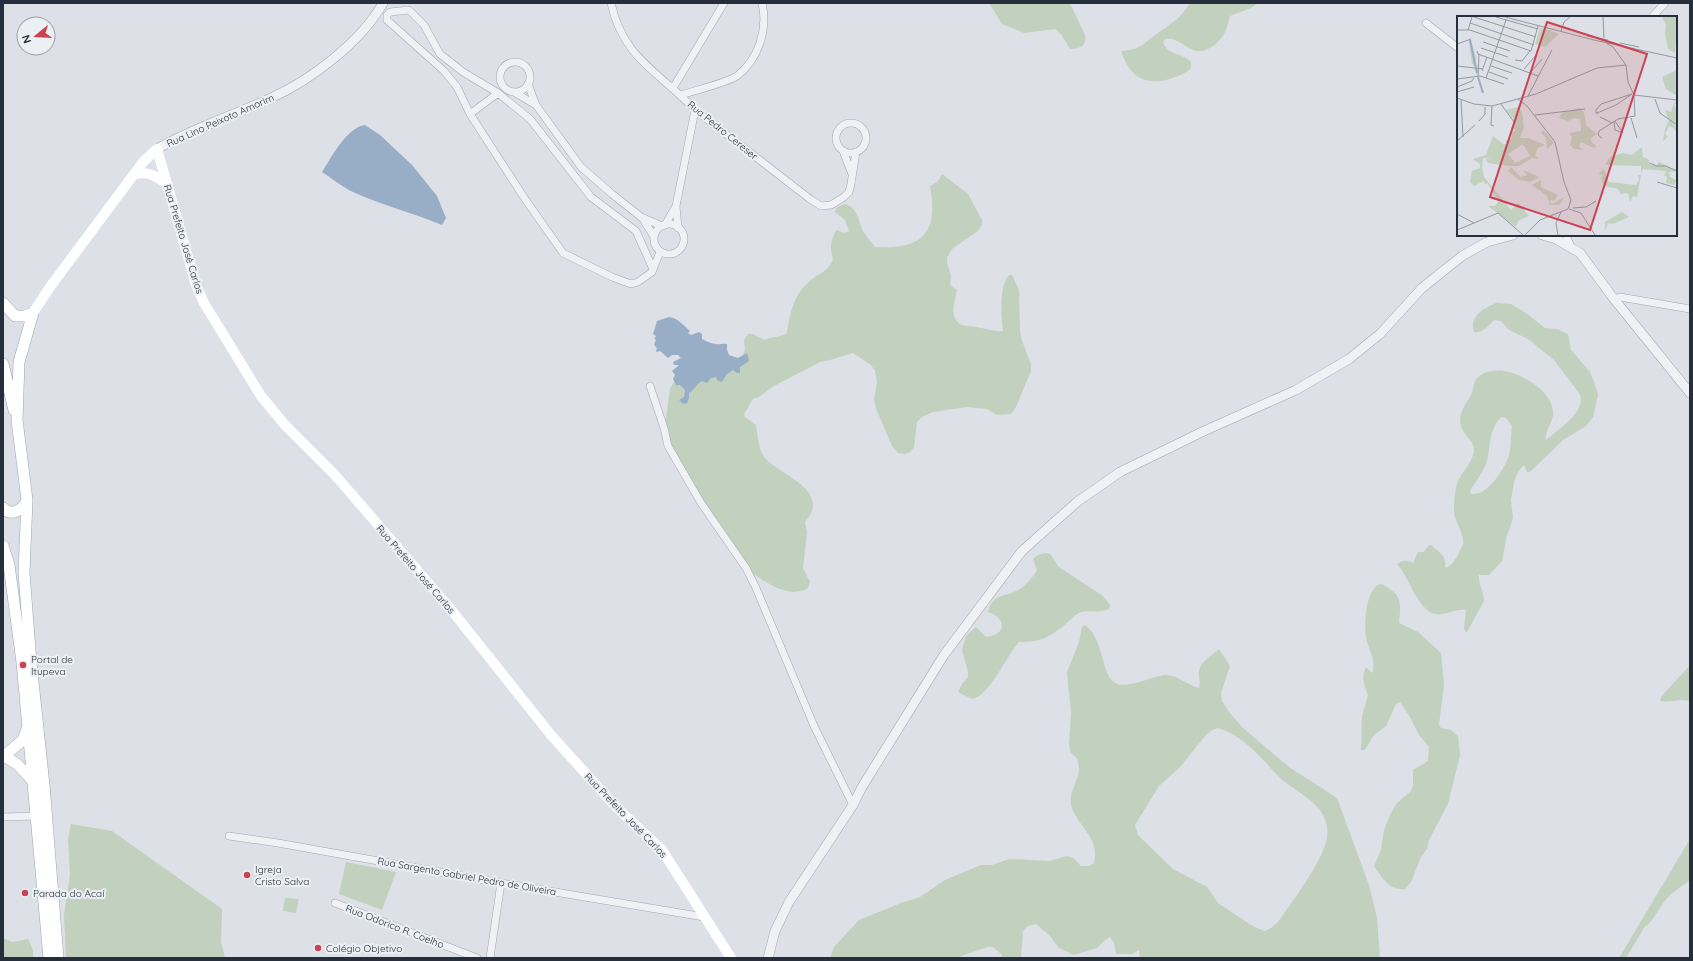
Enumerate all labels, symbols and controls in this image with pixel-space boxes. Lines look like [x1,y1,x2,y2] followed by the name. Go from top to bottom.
[16,16,56,56] north arrow
[1457,16,1677,236] inset map
[19,33,34,45] text: N
[164,91,276,150] street label: Rua Lino Peixoto Amorim
[685,98,761,163] street label: Rua Pedro Cereser
[161,183,206,296] street label: Rua Prefeito José Carlos
[373,522,458,617] street label: Rua Prefeito José Carlos
[31,653,73,678] place label: Portal de Itupeva
[18,660,28,670] marker: Portal de Itupeva
[581,770,670,861] street label: Rua Prefeito José Carlos
[377,854,557,899] street label: Rua Sargento Gabriel Pedro de Oliveira
[255,863,309,888] place label: Igreja Cristo Salva
[242,870,252,880] marker: Igreja Cristo Salva
[33,887,105,900] place label: Parada do Acaí
[20,888,30,898] marker: Parada do Acaí
[344,902,446,951] street label: Rua Odorico R. Coelho
[326,942,402,955] place label: Colégio Objetivo
[313,943,323,953] marker: Colégio Objetivo

